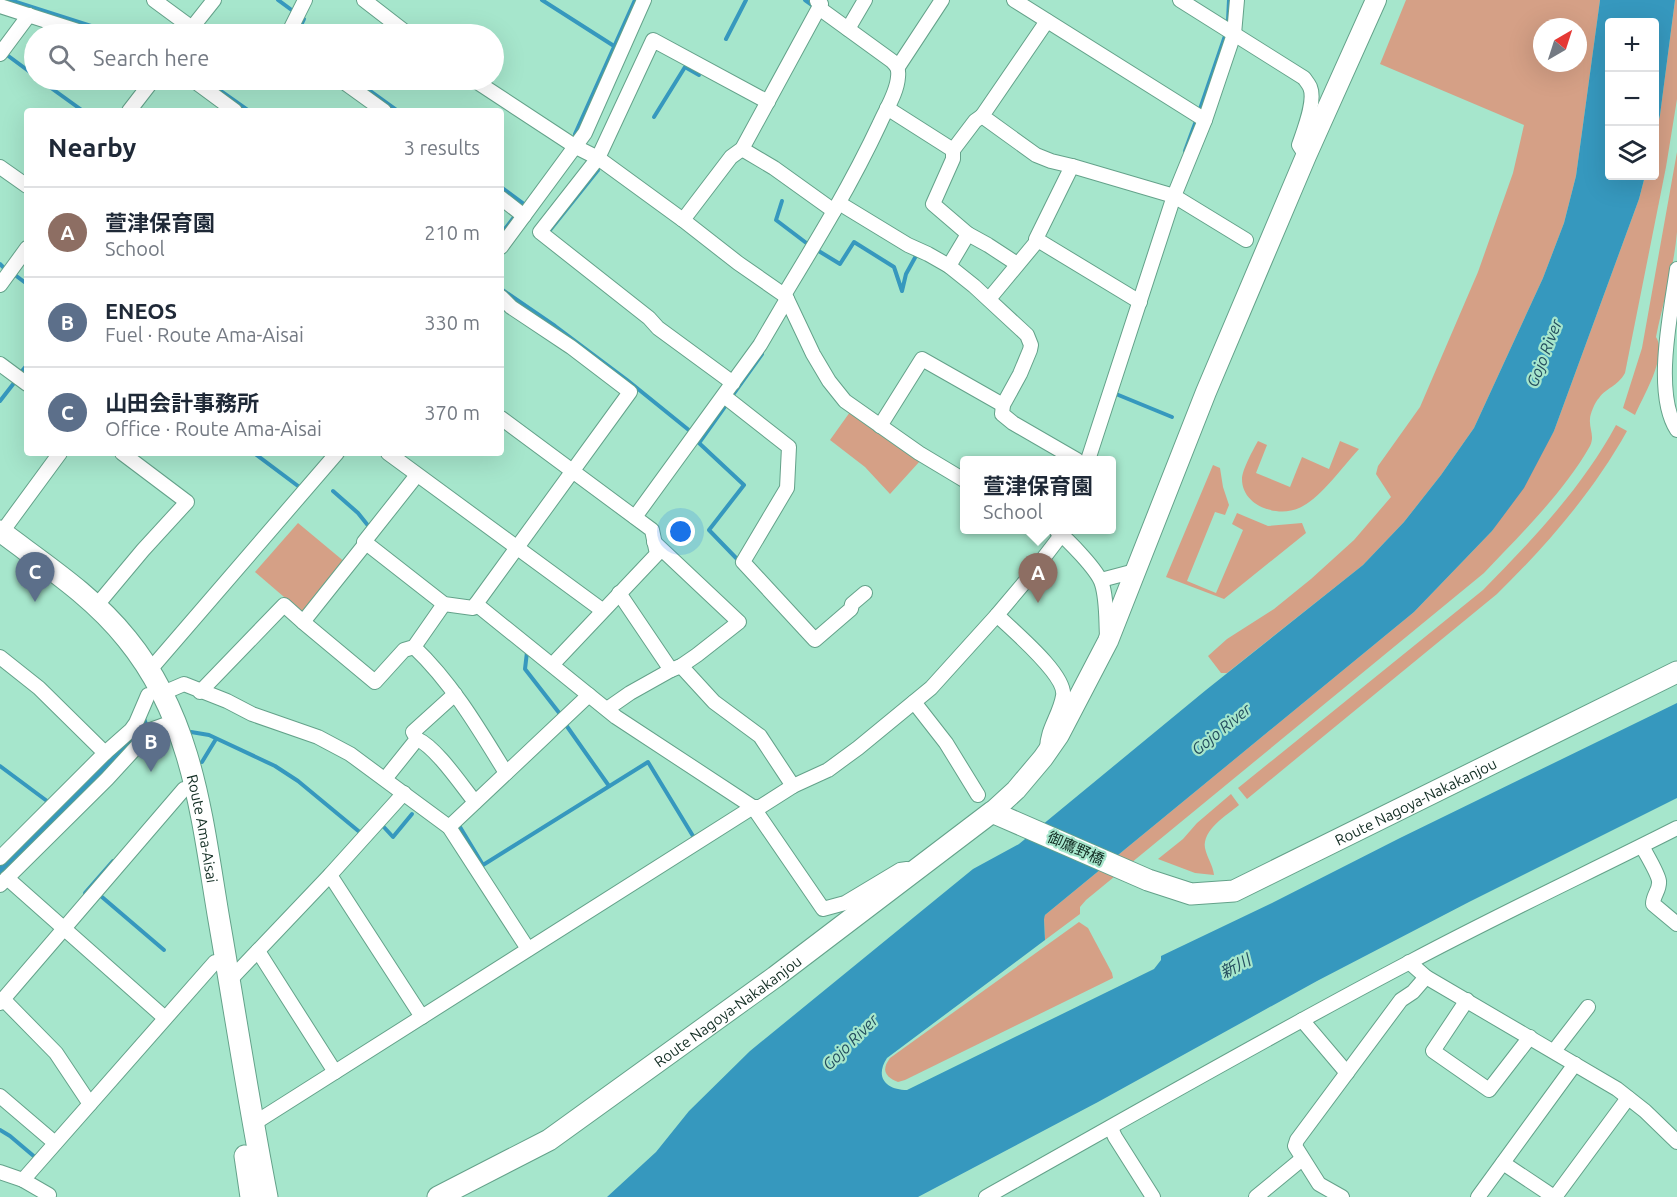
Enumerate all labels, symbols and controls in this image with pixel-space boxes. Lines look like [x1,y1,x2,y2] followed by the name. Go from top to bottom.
[1533,18,1587,72] north arrow
[1605,18,1659,180] map controls
[1605,18,1659,72] button: +
[24,24,504,90] search box
[45,41,78,74] icon: search
[93,45,209,70] text: Search here
[1605,72,1659,126] button: −
[1605,126,1659,180] button: layers
[48,133,136,162] text: Nearby
[404,136,480,159] text: 3 results
[105,210,215,235] text: 萱津保育園
[60,221,75,244] text: A
[424,221,480,244] text: 210 m
[105,237,165,260] text: School
[105,298,177,323] text: ENEOS
[61,311,74,334] text: B
[424,311,480,334] text: 330 m
[1523,316,1565,389] water label: Gojo River
[105,323,304,346] text: Fuel · Route Ama-Aisai
[105,390,259,415] text: 山田会計事務所
[61,401,74,424] text: C
[424,401,480,424] text: 370 m
[105,417,322,440] text: Office · Route Ama-Aisai
[960,456,1116,534] popup
[983,473,1093,498] text: 萱津保育園
[983,500,1043,523] text: School
[666,517,695,546] your location
[15,552,54,602] pin: C
[1018,554,1058,603] pin: A
[1188,699,1255,758] water label: Gojo River
[132,722,170,772] pin: B
[1332,754,1499,848] street label: Route Nagoya-Nakakanjou
[184,772,221,884] street label: Route Ama-Aisai
[1045,828,1107,868] street label: 御鷹野橋
[1217,950,1255,981] water label: 新川
[650,952,804,1070] street label: Route Nagoya-Nakakanjou
[819,1010,882,1073] water label: Gojo River

